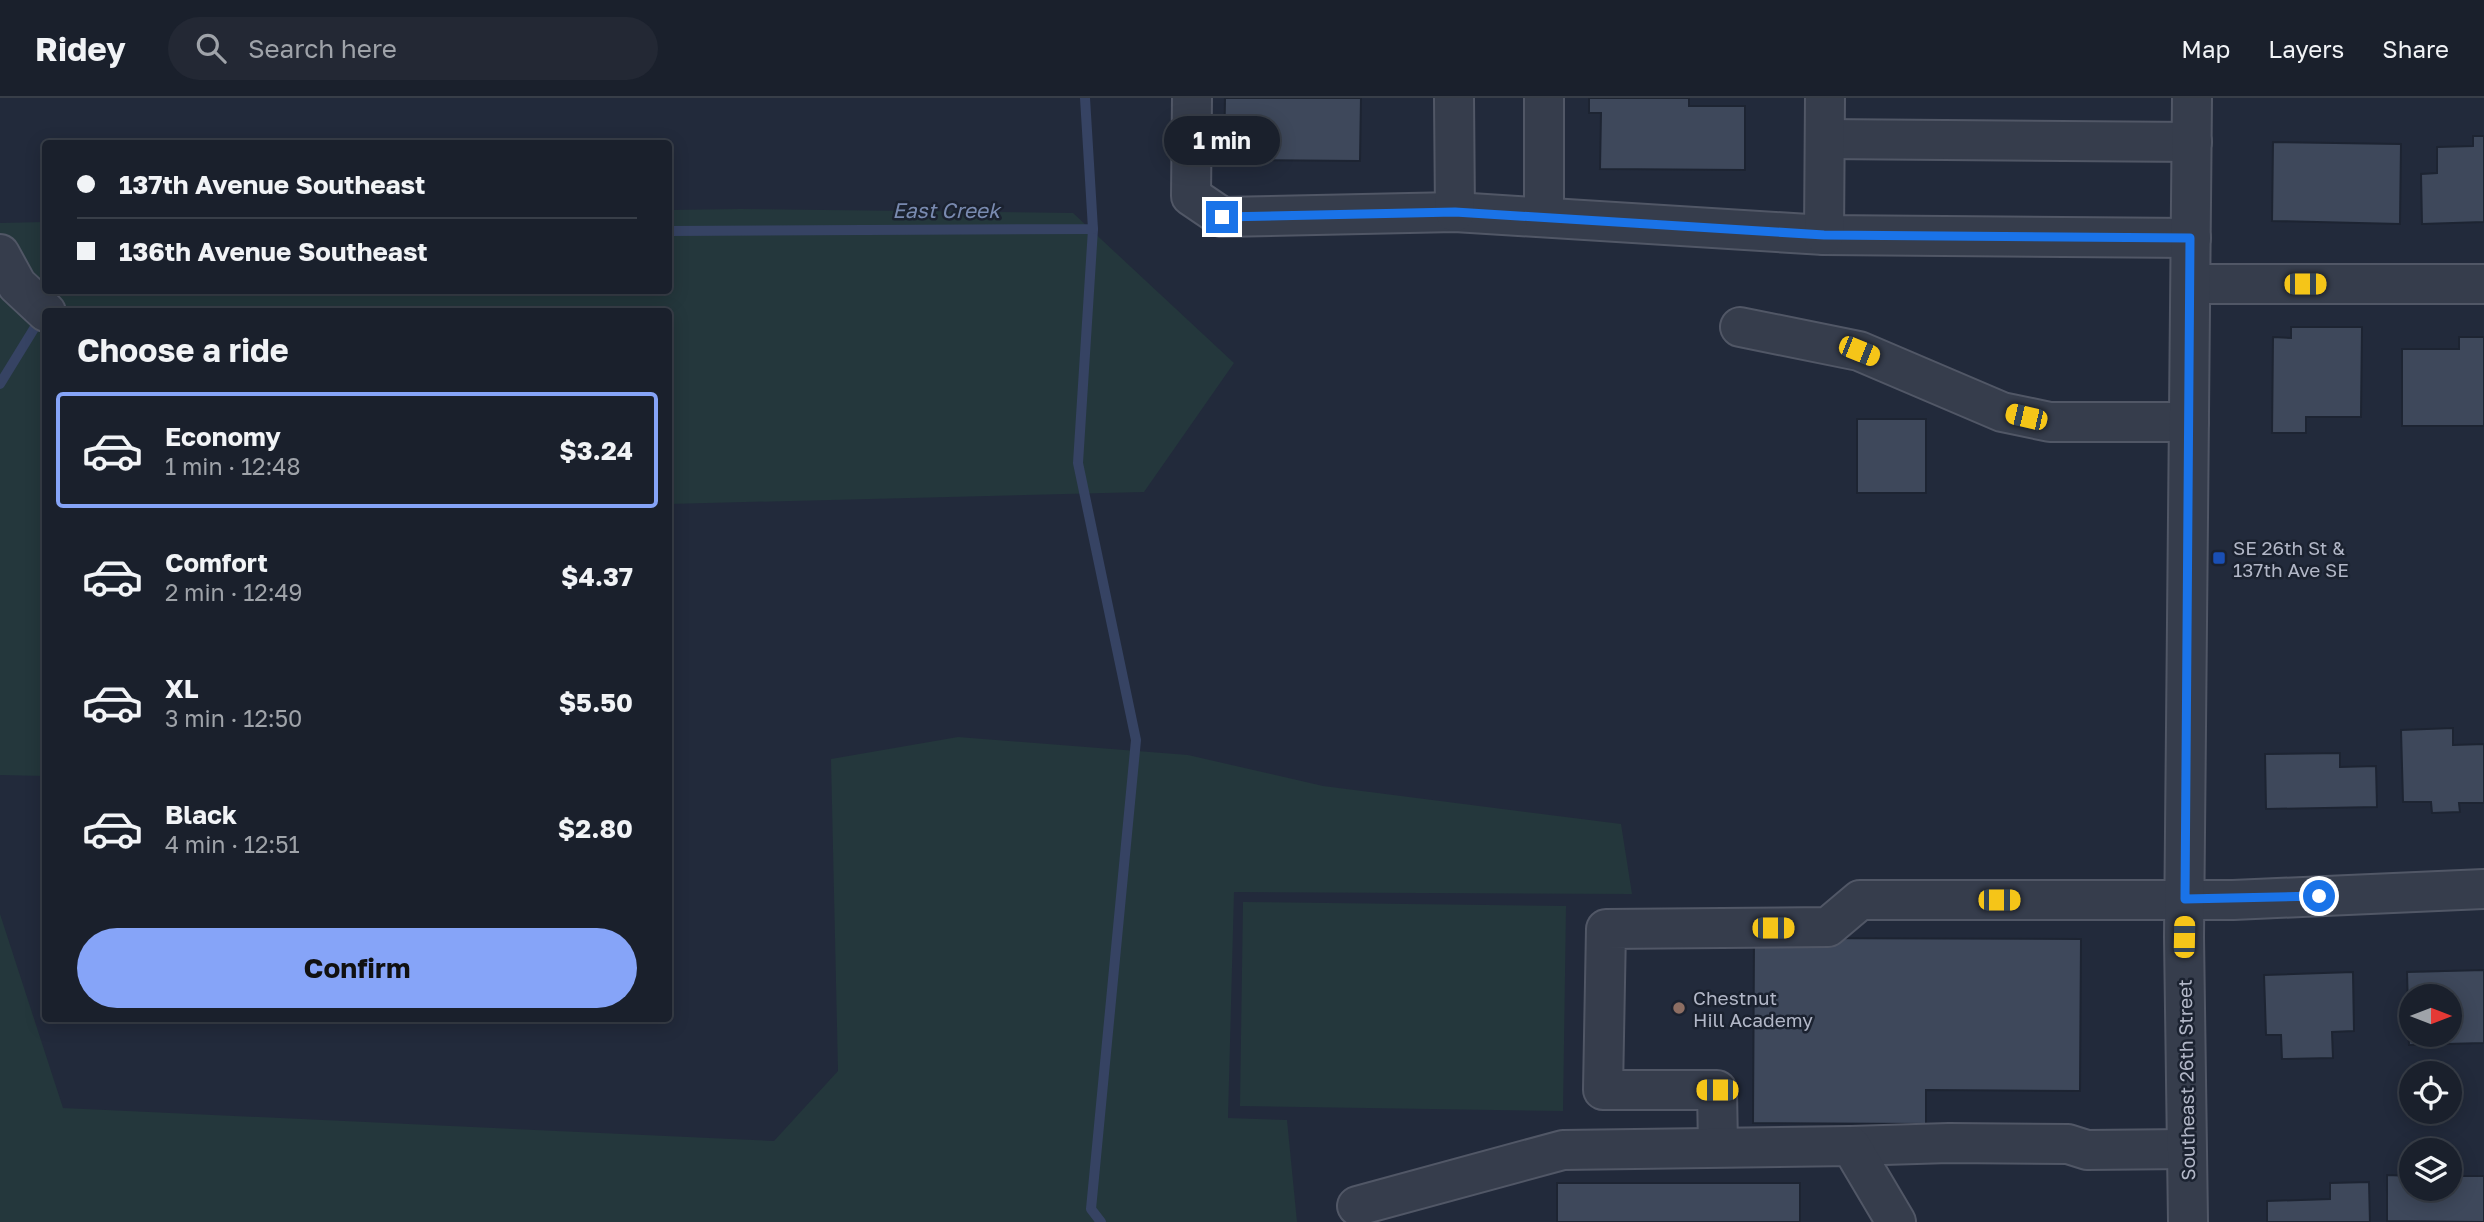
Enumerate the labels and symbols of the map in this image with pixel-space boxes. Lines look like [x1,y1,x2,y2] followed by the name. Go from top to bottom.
[1164,116,1280,164] callout: 1 min
[892,197,1002,223] water label: East Creek
[1206,201,1238,233] route end
[2285,274,2327,295] car
[1836,333,1883,369] car
[2004,402,2049,432] car
[2233,536,2349,581] place label: SE 26th St & 137th Ave SE
[2211,550,2227,566] marker: SE 26th St & 137th Ave SE
[2303,880,2335,912] route start
[1979,890,2021,911] car
[2174,916,2195,958] car
[1753,918,1795,939] car
[2173,979,2199,1181] street label: Southeast 26th Street
[2399,984,2462,1046] north arrow
[1693,986,1813,1031] place label: Chestnut Hill Academy
[1671,1000,1687,1016] marker: Chestnut Hill Academy
[1697,1080,1739,1101] car

